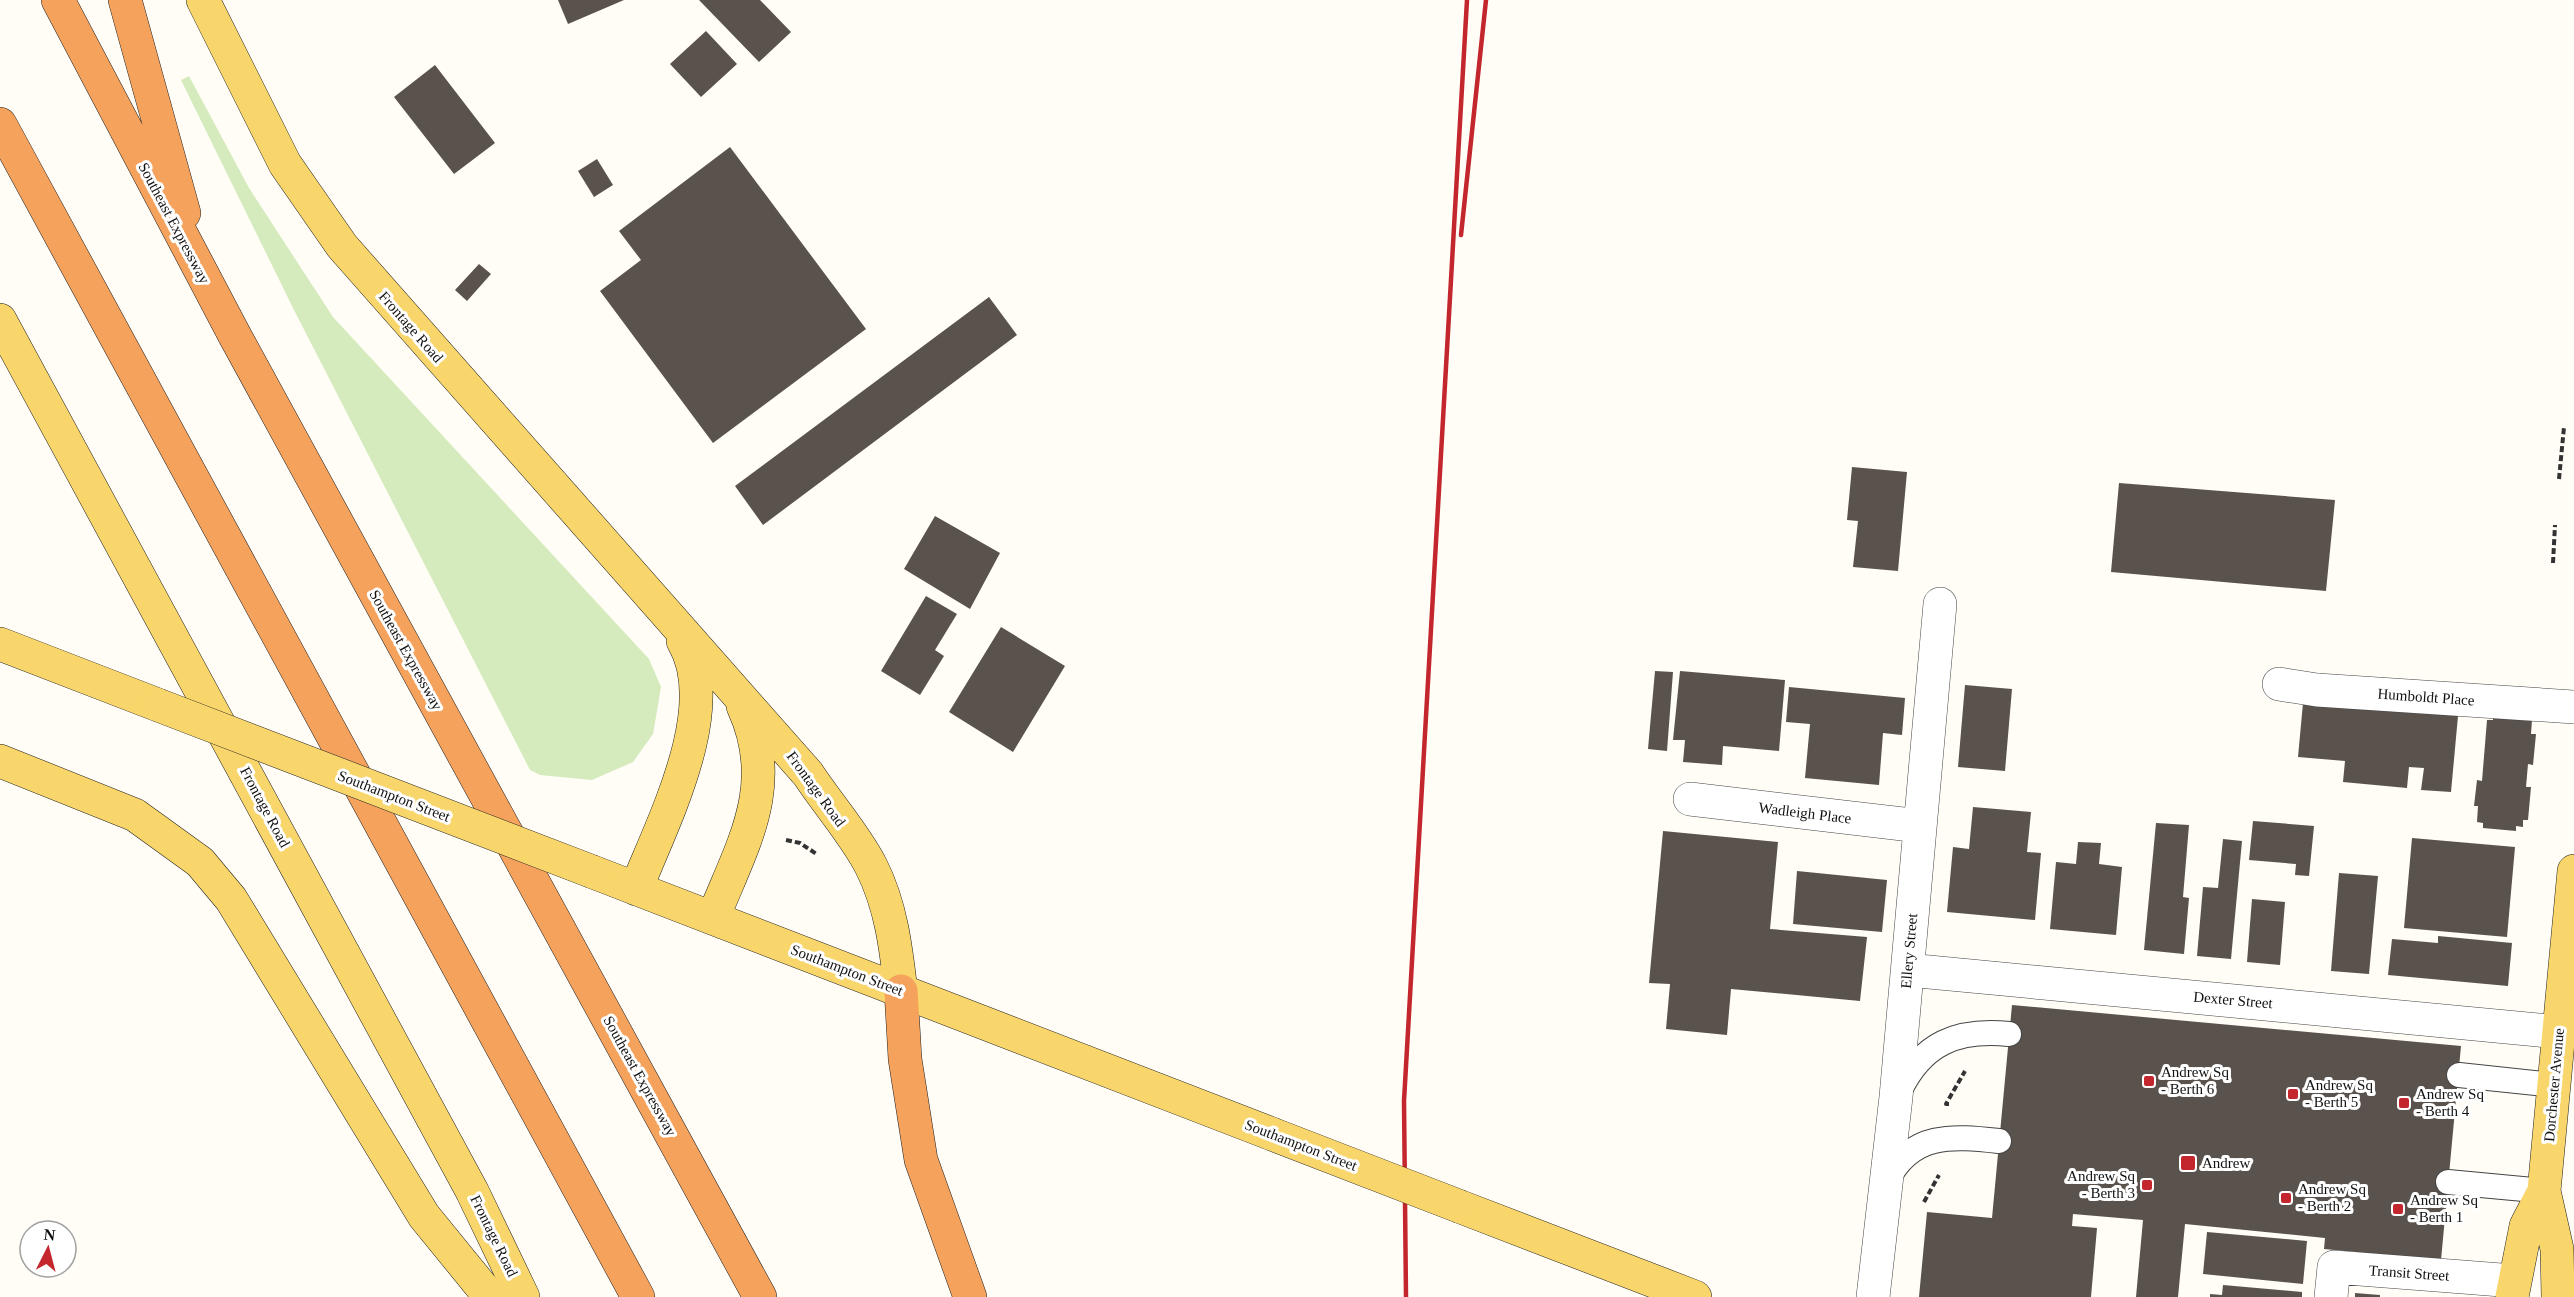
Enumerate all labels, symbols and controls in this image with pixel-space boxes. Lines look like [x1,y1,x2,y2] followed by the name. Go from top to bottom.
[135,160,213,287] street label: Southeast Expressway
[376,288,446,366] street label: Frontage Road
[366,587,446,713] street label: Southeast Expressway
[2377,686,2475,708] street label: Humboldt Place
[783,748,849,830] street label: Frontage Road
[237,764,293,850] street label: Frontage Road
[336,767,453,825] street label: Southampton Street
[1758,799,1853,827] street label: Wadleigh Place
[1898,912,1920,989] street label: Ellery Street
[789,941,906,999] street label: Southampton Street
[2193,989,2274,1012] street label: Dexter Street
[600,1013,680,1139] street label: Southeast Expressway
[2541,1027,2567,1143] street label: Dorchester Avenue
[2161,1064,2229,1097] place label: Andrew Sq - Berth 6
[2142,1074,2156,1088] marker: Andrew Sq - Berth 6
[2305,1077,2373,1110] place label: Andrew Sq - Berth 5
[2416,1086,2484,1119] place label: Andrew Sq - Berth 4
[2286,1087,2300,1101] marker: Andrew Sq - Berth 5
[2397,1096,2411,1110] marker: Andrew Sq - Berth 4
[1243,1116,1360,1174] street label: Southampton Street
[2179,1154,2197,1172] marker: Andrew
[2202,1155,2250,1171] place label: Andrew
[2067,1168,2135,1201] place label: Andrew Sq - Berth 3
[2140,1178,2154,1192] marker: Andrew Sq - Berth 3
[2298,1181,2366,1214] place label: Andrew Sq - Berth 2
[2279,1191,2293,1205] marker: Andrew Sq - Berth 2
[2410,1192,2478,1225] place label: Andrew Sq - Berth 1
[467,1193,521,1280] street label: Frontage Road
[2391,1202,2405,1216] marker: Andrew Sq - Berth 1
[18,1219,78,1279] north arrow
[43,1226,57,1244] text: N
[2368,1262,2451,1284] street label: Transit Street

